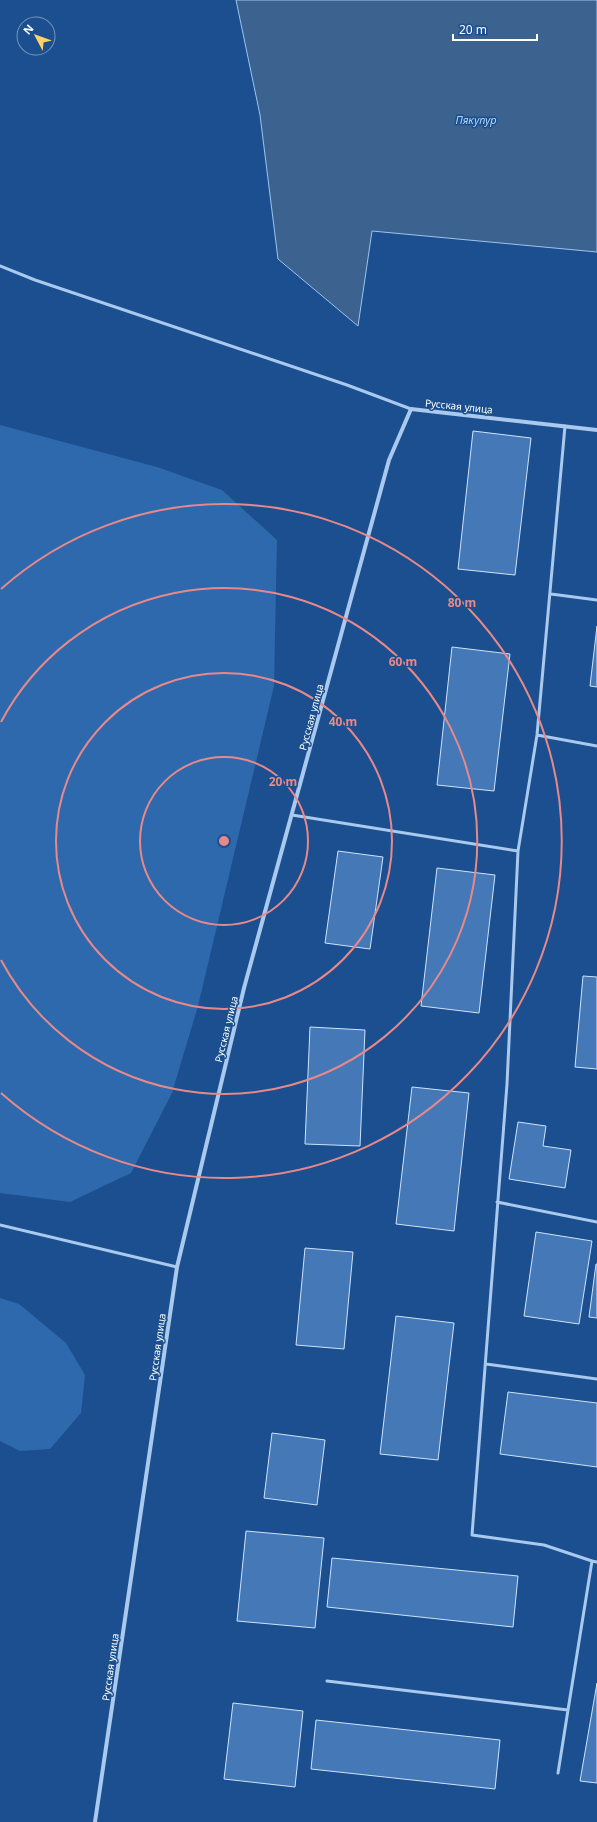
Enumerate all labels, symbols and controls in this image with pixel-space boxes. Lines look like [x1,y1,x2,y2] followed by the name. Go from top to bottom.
[16,16,56,56] north arrow
[453,16,537,42] scale bar
[19,21,37,37] text: N
[459,21,487,38] text: 20 m
[455,112,497,127] water label: Пякупур
[424,395,494,417] street label: Русская улица
[448,594,476,611] text: 80 m
[389,653,417,670] text: 60 m
[295,682,327,752] street label: Русская улица
[329,713,357,730] text: 40 m
[269,773,297,790] text: 20 m
[217,834,231,848] centre of rings
[211,994,241,1064] street label: Русская улица
[145,1312,169,1382] street label: Русская улица
[98,1632,122,1702] street label: Русская улица

